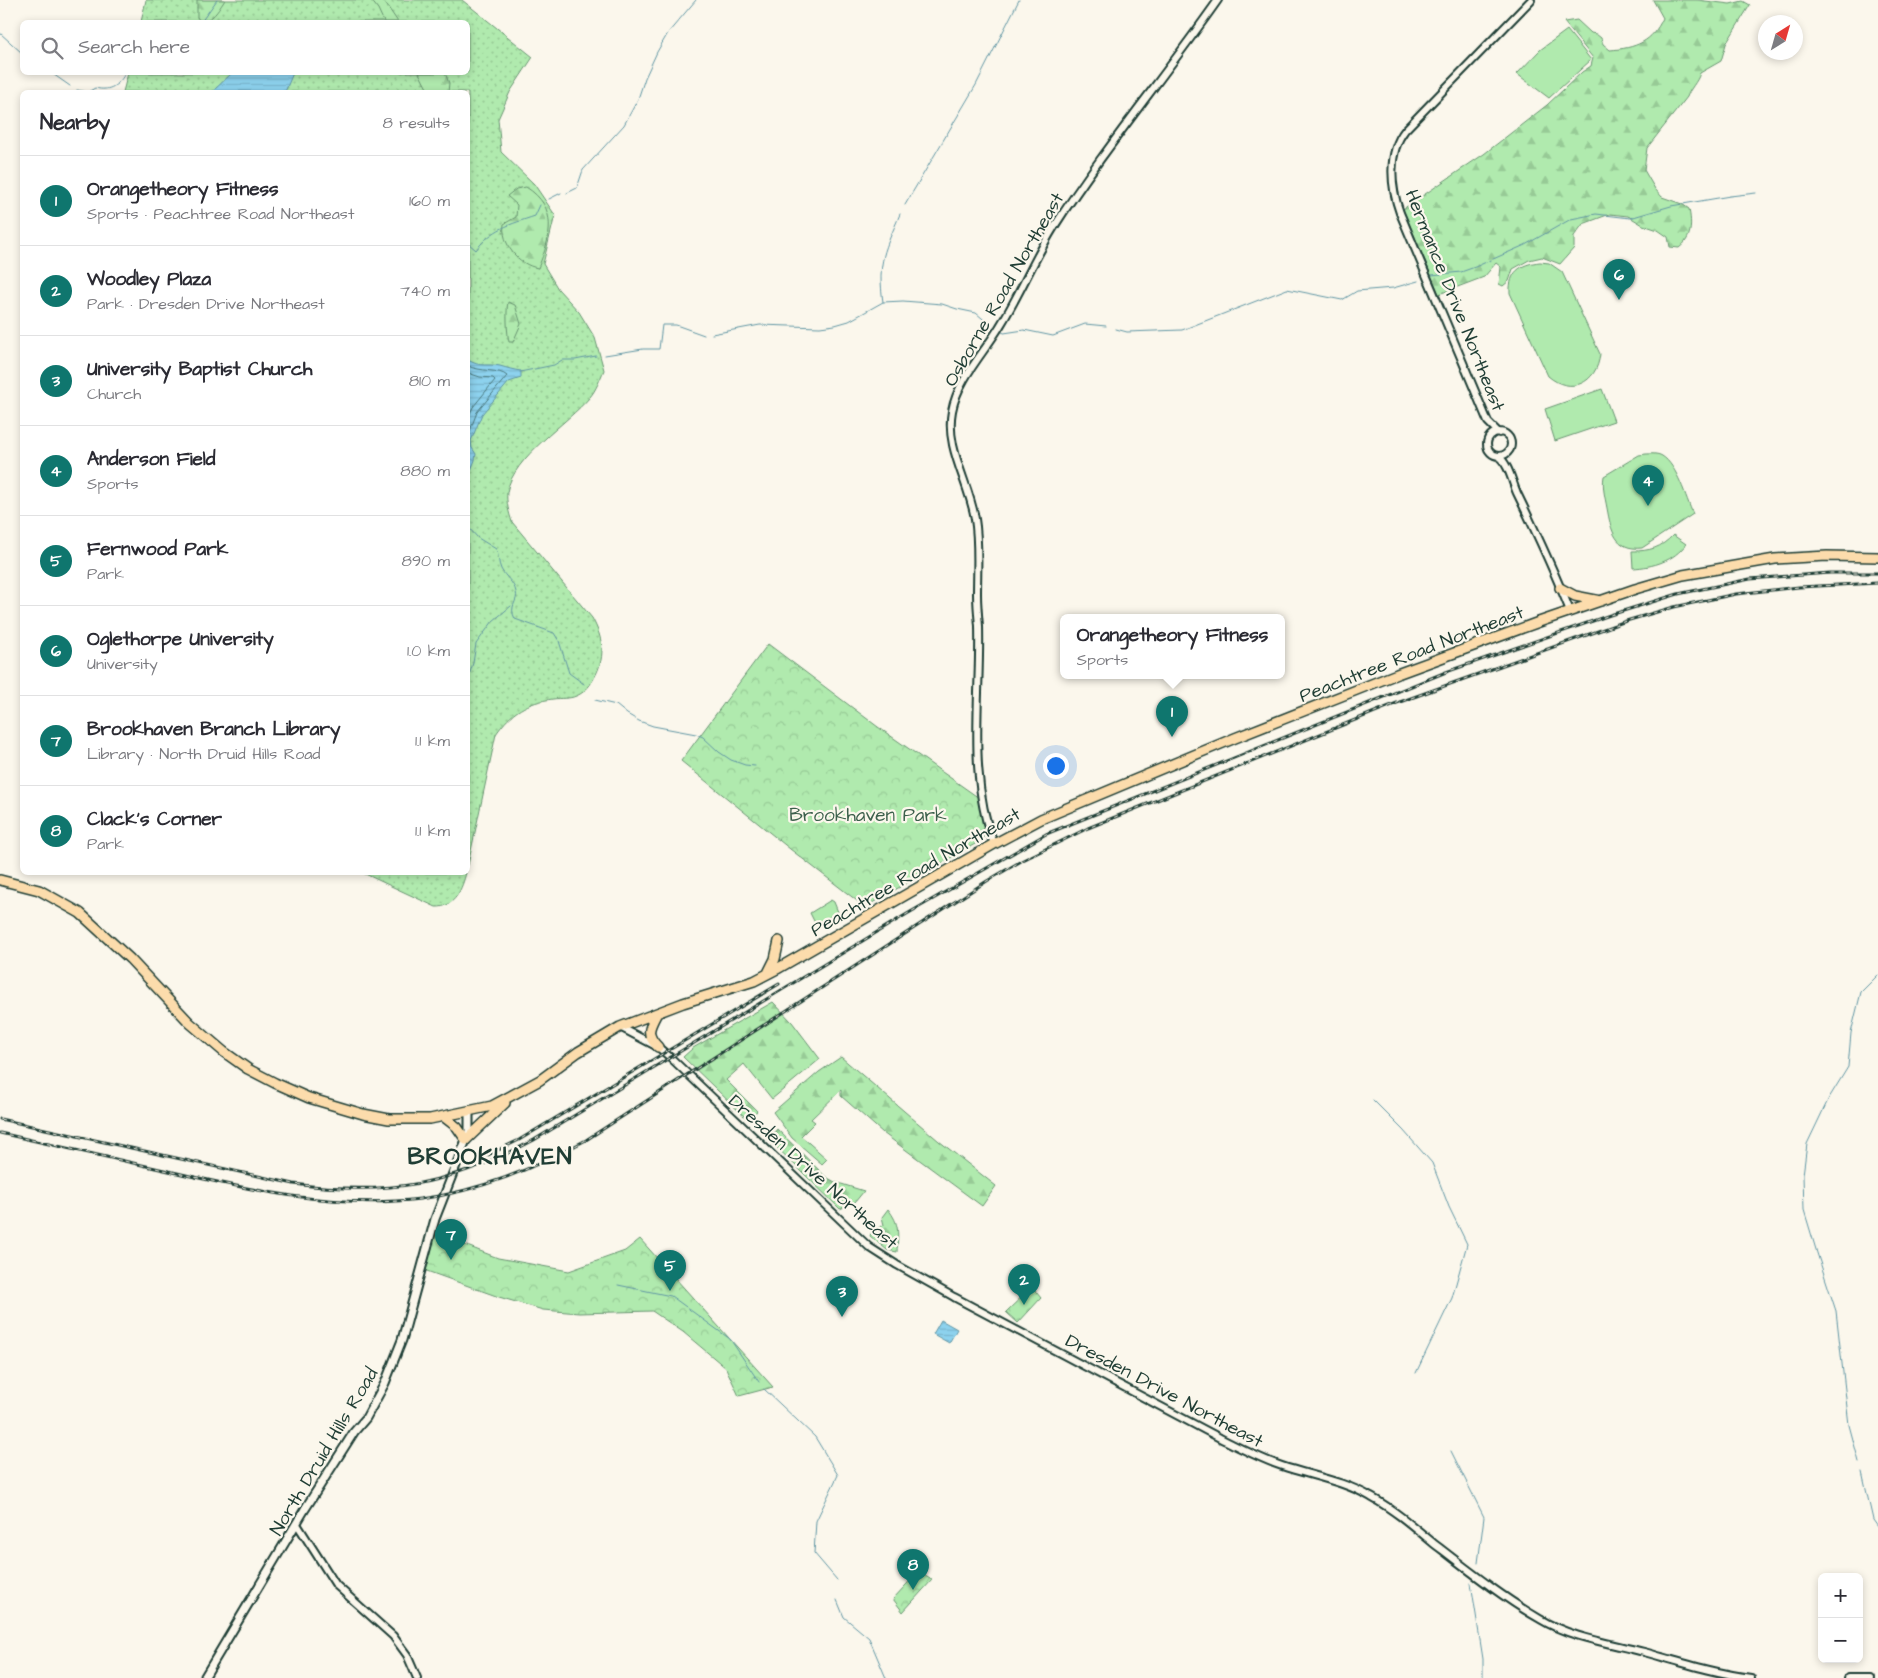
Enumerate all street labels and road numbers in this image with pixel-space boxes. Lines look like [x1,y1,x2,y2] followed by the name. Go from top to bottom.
[1398,186,1512,416] street label: Hermance Drive Northeast
[938,187,1071,392] street label: Osborne Road Northeast
[1295,599,1528,710] street label: Peachtree Road Northeast
[806,801,1026,944] street label: Peachtree Road Northeast
[722,1088,904,1256] street label: Dresden Drive Northeast
[1061,1328,1268,1455] street label: Dresden Drive Northeast
[263,1362,385,1541] street label: North Druid Hills Road

